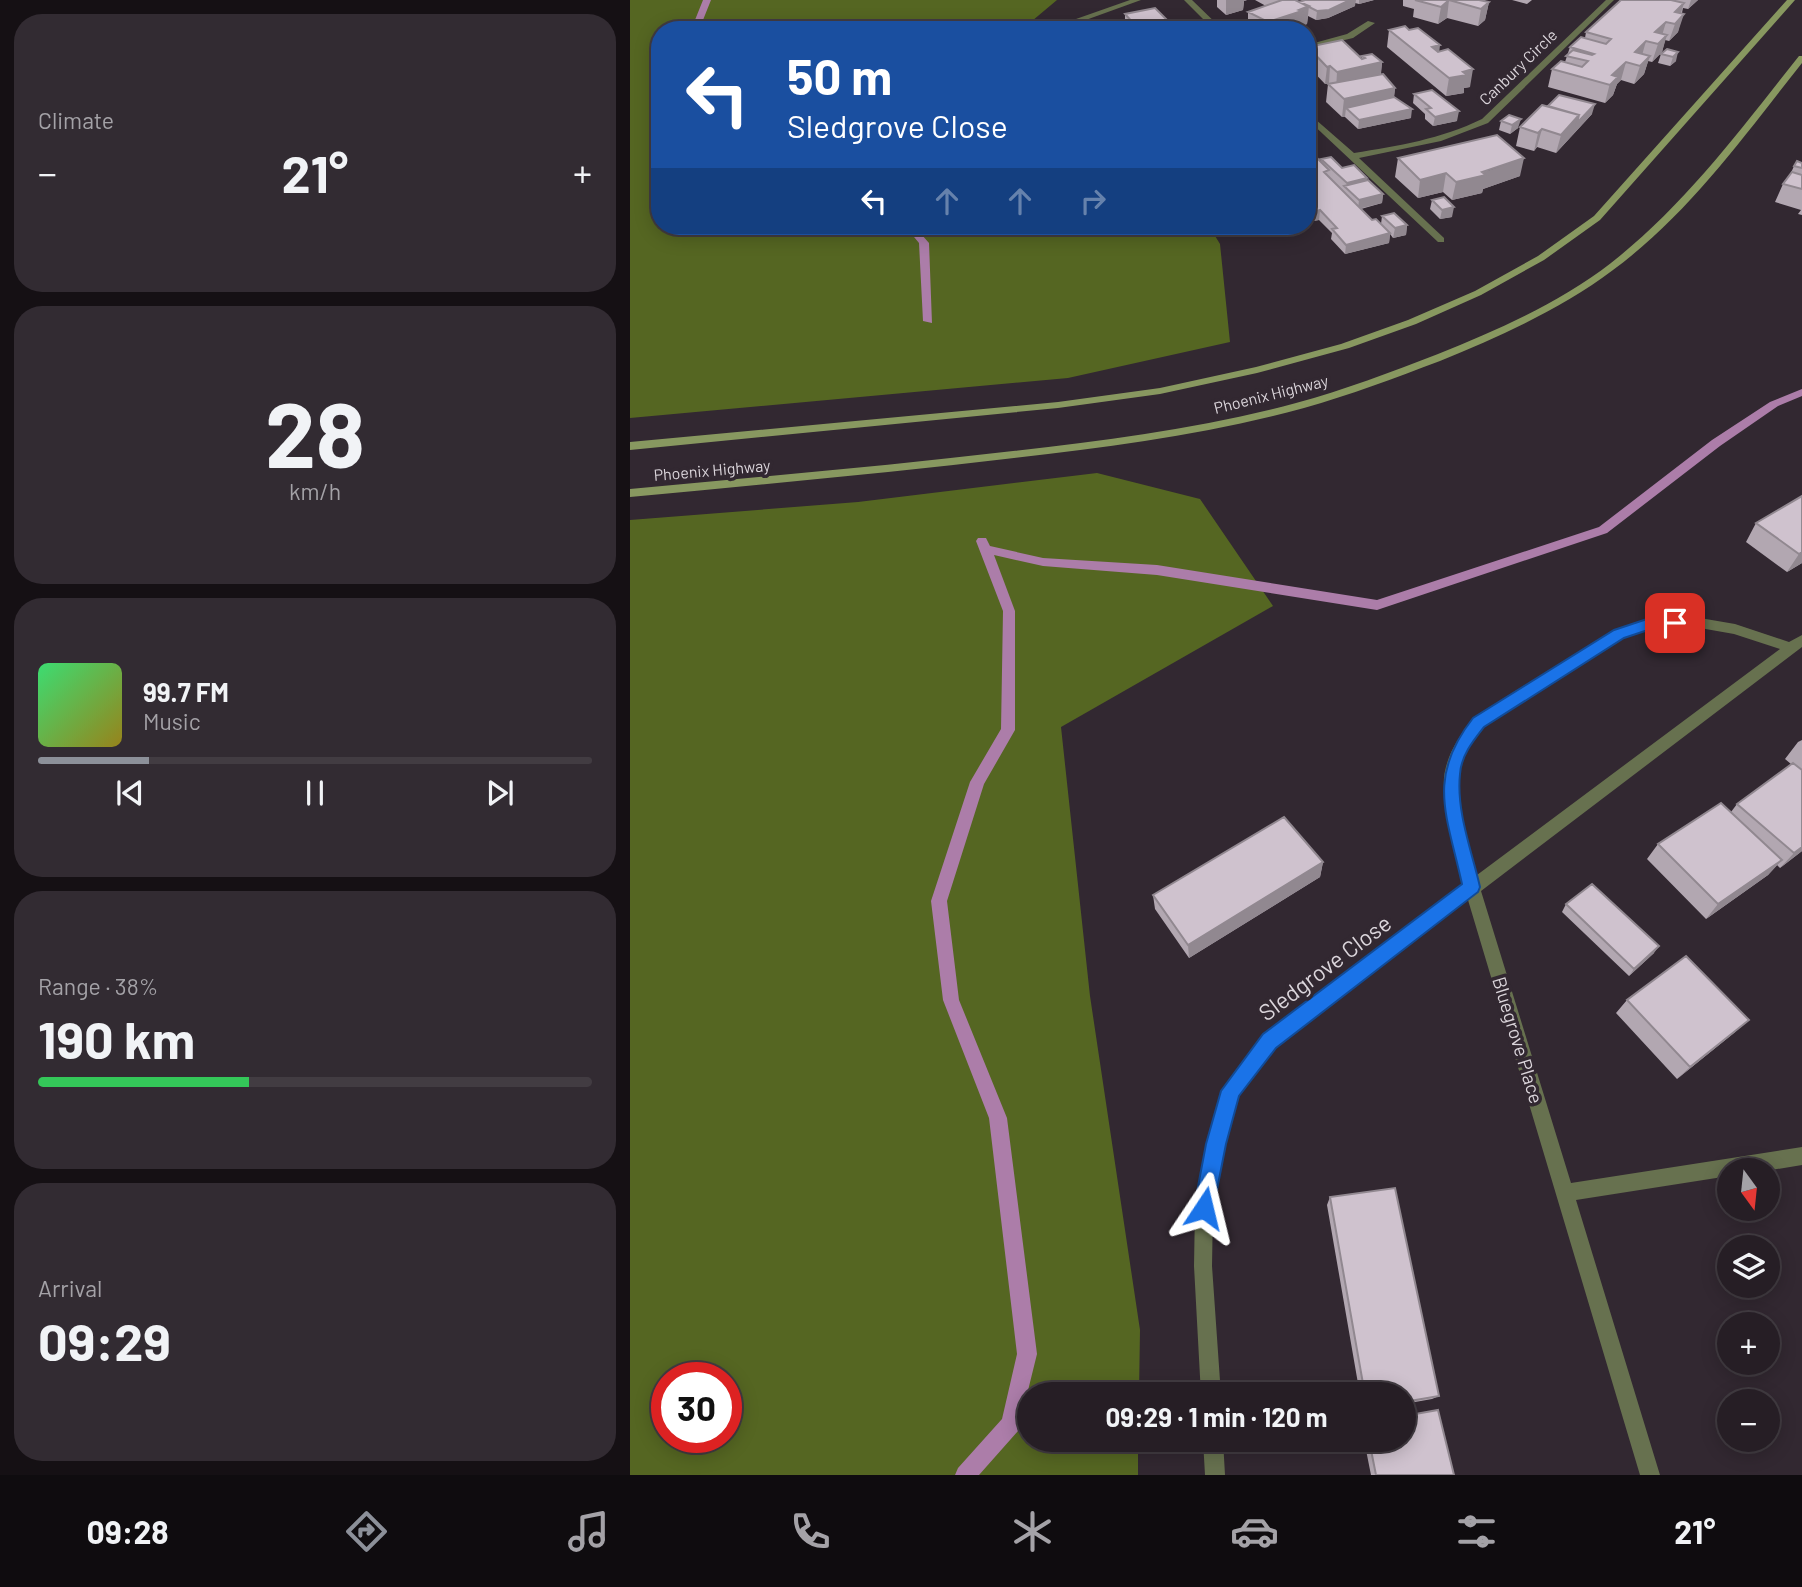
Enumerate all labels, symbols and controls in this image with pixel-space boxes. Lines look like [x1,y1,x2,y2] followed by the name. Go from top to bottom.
[1475,25,1560,108] street label: Canbury Circle
[787,46,892,105] text: 50 m
[672,49,763,140] icon: left
[38,106,114,134] text: Climate
[787,106,1008,144] text: Sledgrove Close
[282,141,348,203] text: 21°
[38,149,57,195] text: −
[573,149,592,195] text: +
[855,182,893,220] icon: left
[928,182,966,220] icon: ahead
[1001,182,1039,220] icon: ahead
[1074,182,1112,220] icon: right
[1212,370,1331,417] street label: Phoenix Highway
[265,377,365,486] text: 28
[653,455,772,484] street label: Phoenix Highway
[289,477,341,505] text: km/h
[1645,593,1705,653] pin
[1656,604,1694,642] icon: arrive
[143,676,229,707] text: 99.7 FM
[143,707,201,735] text: Music
[111,774,149,812] icon: previous
[296,774,334,812] icon: pause
[481,774,519,812] icon: next
[1253,908,1396,1026] street label: Sledgrove Close
[38,972,158,1000] text: Range · 38%
[1488,974,1549,1106] street label: Bluegrove Place
[38,1007,195,1069] text: 190 km
[1717,1158,1780,1222] north arrow
[1717,1158,1780,1452] map controls
[1167,1171,1241,1245] position arrow
[1717,1235,1780,1298] button: layers
[38,1274,102,1302] text: Arrival
[38,1309,171,1371] text: 09:29
[1717,1312,1780,1375] button: +
[651,1362,742,1453] speed limit sign: 30
[1717,1389,1780,1452] button: −
[1106,1401,1327,1432] text: 09:29 · 1 min · 120 m
[342,1507,391,1556] icon: directions
[564,1507,613,1556] icon: music
[786,1507,835,1556] icon: phone
[1008,1507,1057,1556] icon: climate
[1230,1507,1279,1556] icon: car
[1452,1507,1501,1556] icon: filters
[87,1512,169,1550] text: 09:28
[1674,1512,1715,1550] text: 21°

